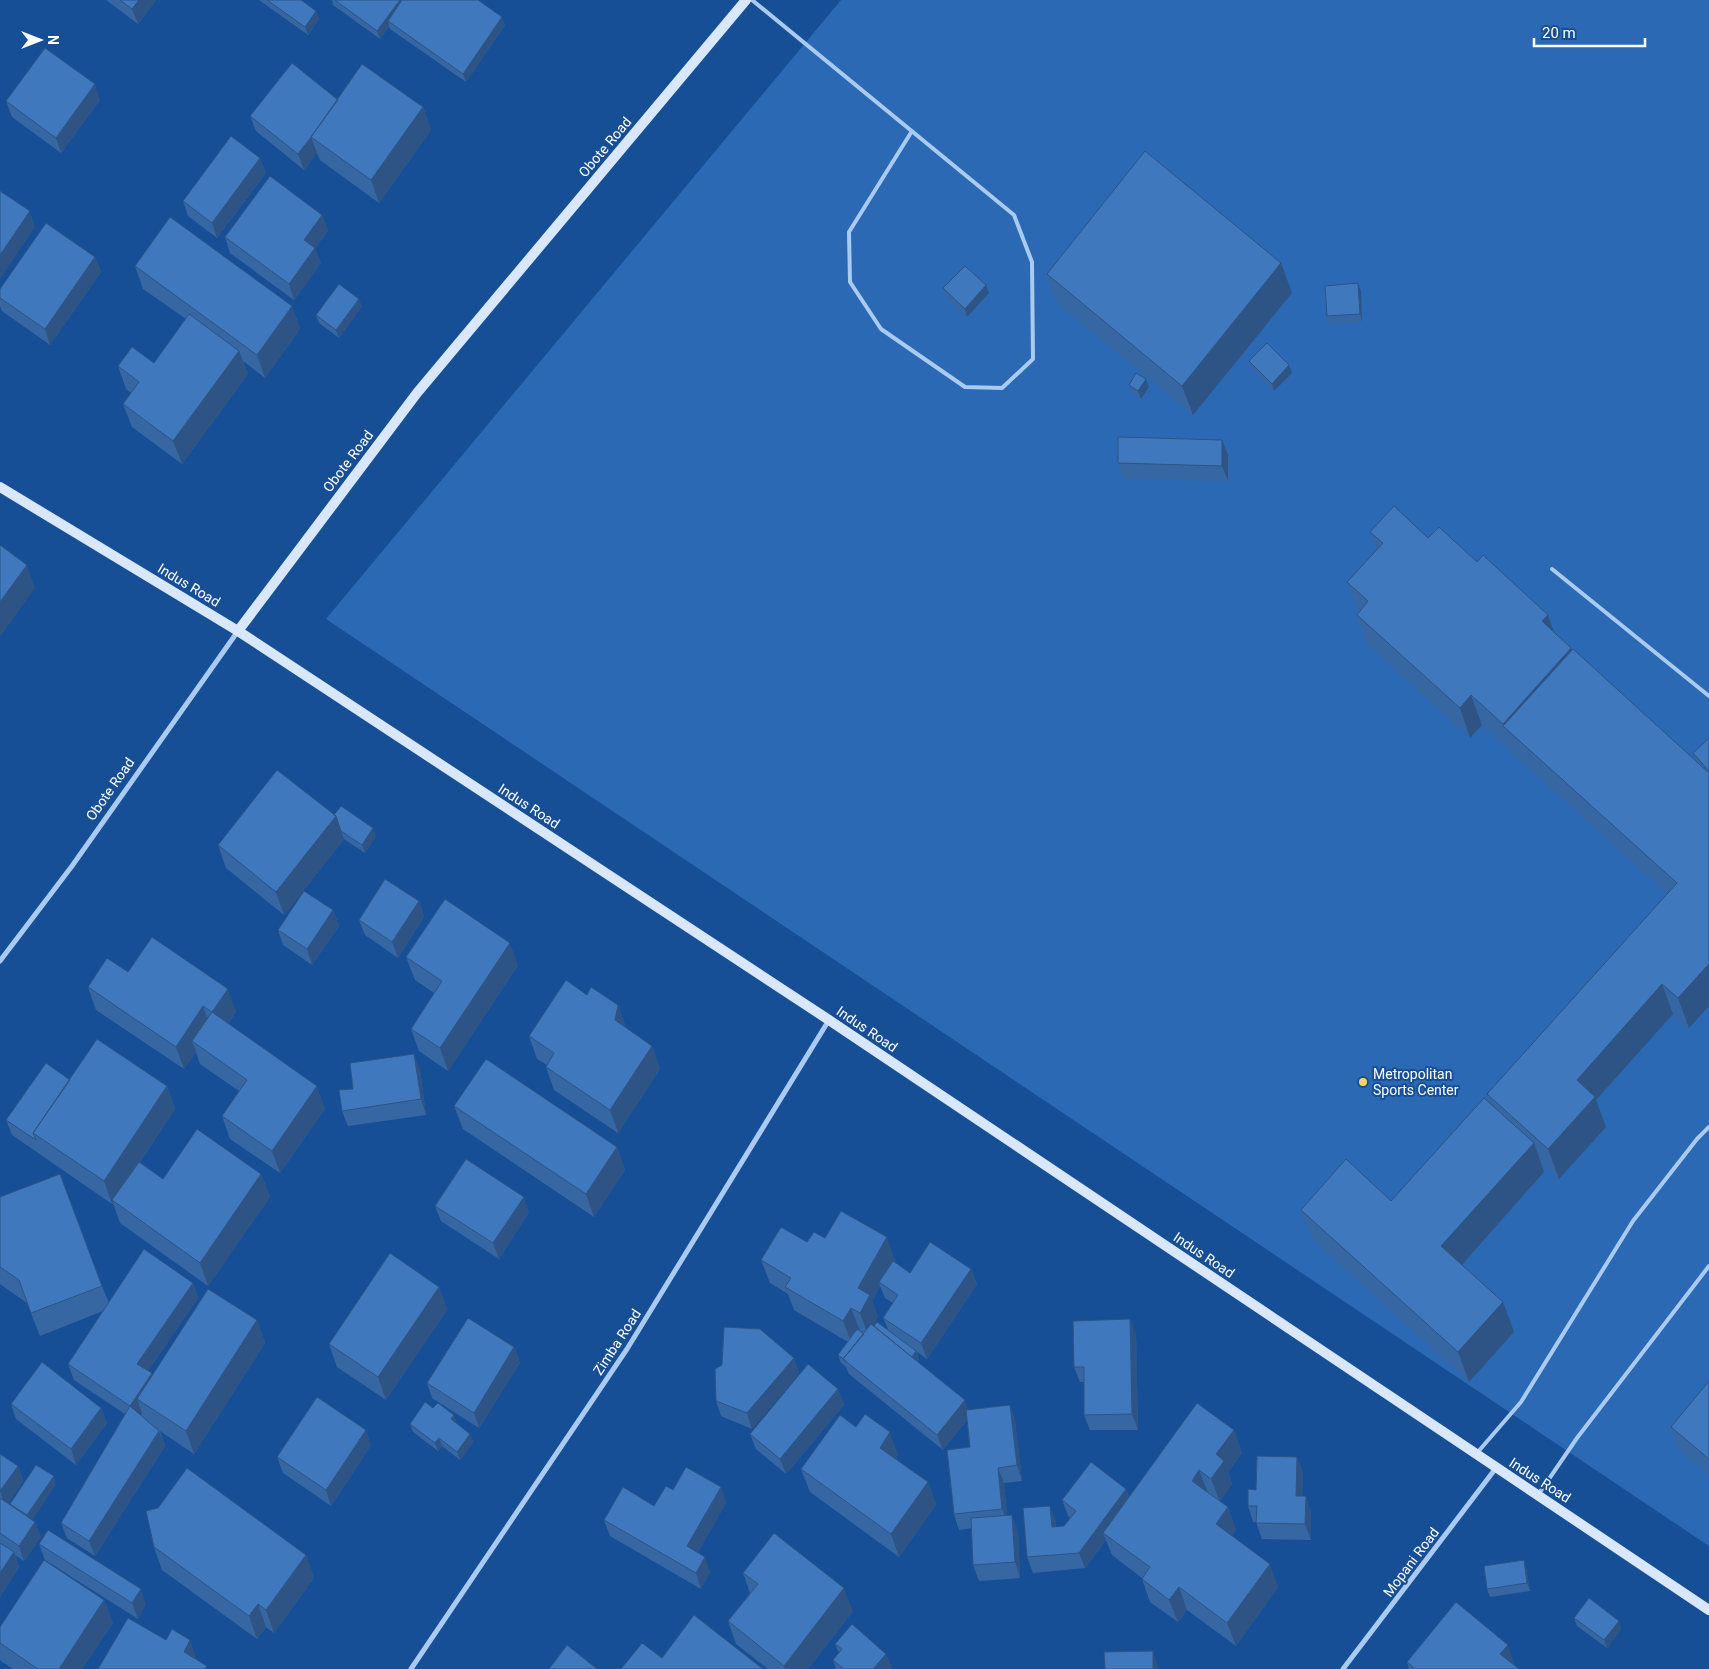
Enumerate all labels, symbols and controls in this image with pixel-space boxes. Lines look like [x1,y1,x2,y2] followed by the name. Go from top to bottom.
[15,15,65,65] north arrow
[1534,15,1645,47] scale bar
[1542,24,1576,42] text: 20 m
[45,35,61,45] text: N
[575,114,635,180] street label: Obote Road
[320,427,376,495] street label: Obote Road
[155,560,223,610] street label: Indus Road
[82,754,138,824] street label: Obote Road
[495,780,563,832] street label: Indus Road
[834,1003,900,1055] street label: Indus Road
[1373,1066,1459,1098] place label: Metropolitan Sports Center
[1357,1076,1369,1088] marker: Metropolitan Sports Center
[1171,1229,1237,1281] street label: Indus Road
[590,1306,644,1378] street label: Zimba Road
[1506,1454,1574,1506] street label: Indus Road
[1380,1524,1442,1600] street label: Mopani Road

